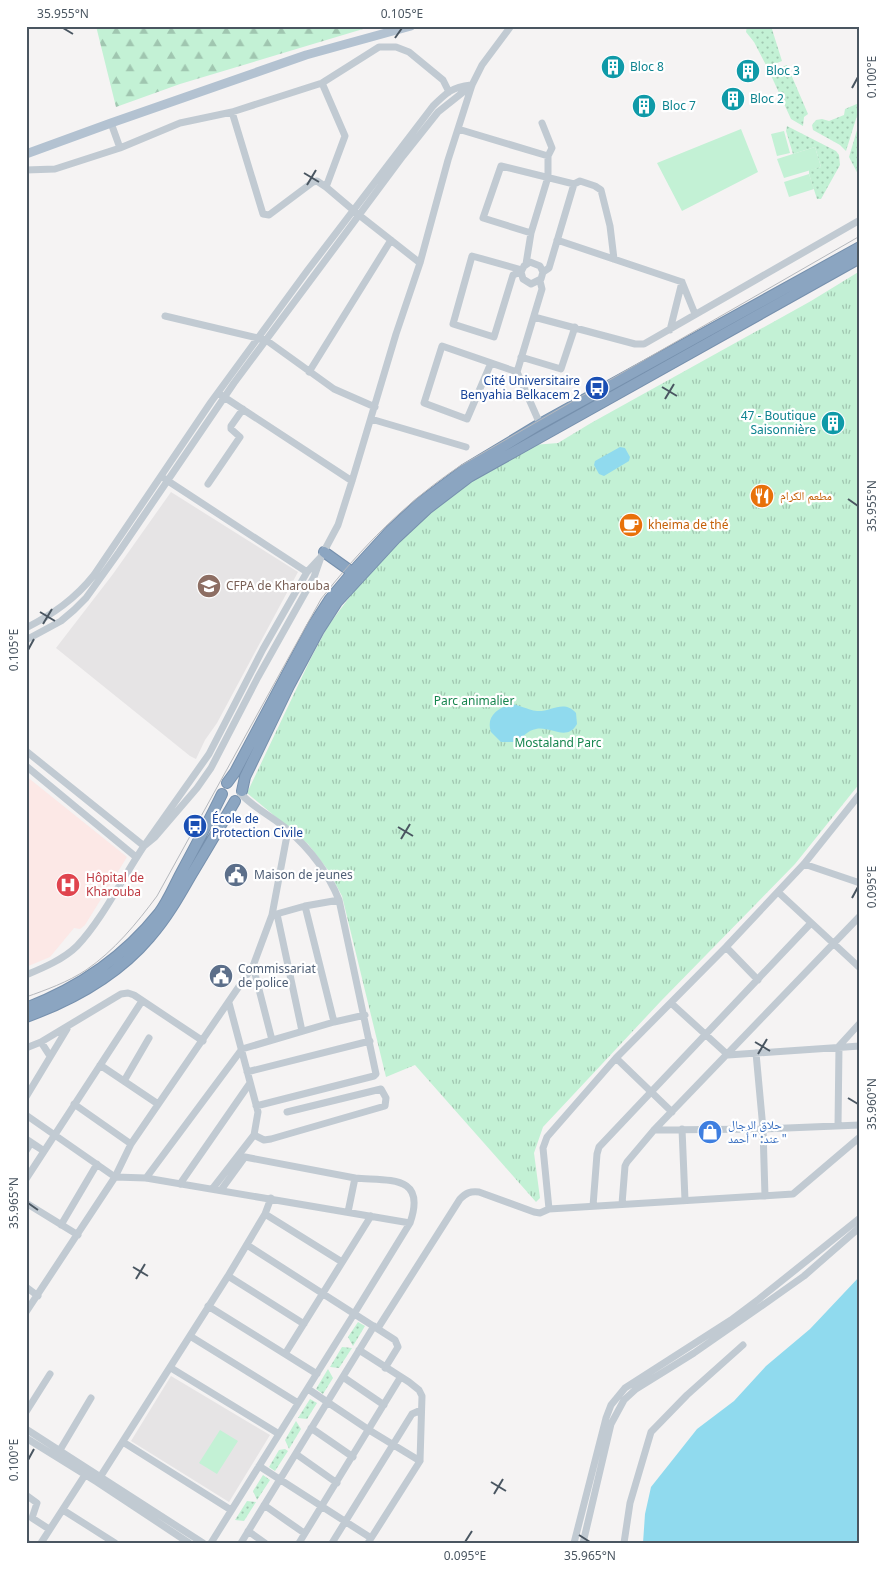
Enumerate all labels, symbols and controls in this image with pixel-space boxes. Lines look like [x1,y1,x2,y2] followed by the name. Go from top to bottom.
[37,5,89,22] text: 35.955°N
[381,5,423,22] text: 0.105°E
[600,54,626,80] building icon: Bloc 8
[863,56,880,98] text: 0.100°E
[630,58,664,75] place label: Bloc 8
[735,58,761,84] building icon: Bloc 3
[766,62,800,79] place label: Bloc 3
[720,86,746,112] building icon: Bloc 2
[750,90,784,107] place label: Bloc 2
[631,93,657,119] building icon: Bloc 7
[662,97,696,114] place label: Bloc 7
[460,372,580,403] place label: Cité Universitaire Benyahia Belkacem 2
[584,375,610,401] bus stop icon: Cité Universitaire Benyahia Belkacem 2
[741,407,816,438] place label: 47 - Boutique Saisonnière
[820,410,846,436] building icon: 47 - Boutique Saisonnière
[863,480,880,532] text: 35.955°N
[749,483,775,509] restaurant icon: مطعم الكرام
[780,487,832,504] place label: مطعم الكرام
[618,512,644,538] cafe icon: kheima de thé
[648,516,729,533] place label: kheima de thé
[196,573,222,599] school or university icon: CFPA de Kharouba
[226,577,330,594] place label: CFPA de Kharouba
[5,629,22,671] text: 0.105°E
[434,692,514,709] park label: Parc animalier
[514,734,602,751] park label: Mostaland Parc
[212,810,303,841] place label: École de Protection Civile
[182,813,208,839] bus stop icon: École de Protection Civile
[223,862,249,888] public building icon: Maison de jeunes
[254,866,353,883] place label: Maison de jeunes
[863,866,880,908] text: 0.095°E
[86,869,144,900] place label: Hôpital de Kharouba
[55,872,81,898] hospital icon: Hôpital de Kharouba
[238,960,316,991] place label: Commissariat de police
[208,963,234,989] public building icon: Commissariat de police
[863,1078,880,1130] text: 35.960°N
[728,1116,787,1147] place label: حلاق الرجال عند: " أحمد "
[697,1119,723,1145] shop icon: حلاق الرجال عند: " أحمد "
[5,1177,22,1229] text: 35.965°N
[5,1439,22,1481] text: 0.100°E
[444,1547,486,1564] text: 0.095°E
[564,1547,616,1564] text: 35.965°N

